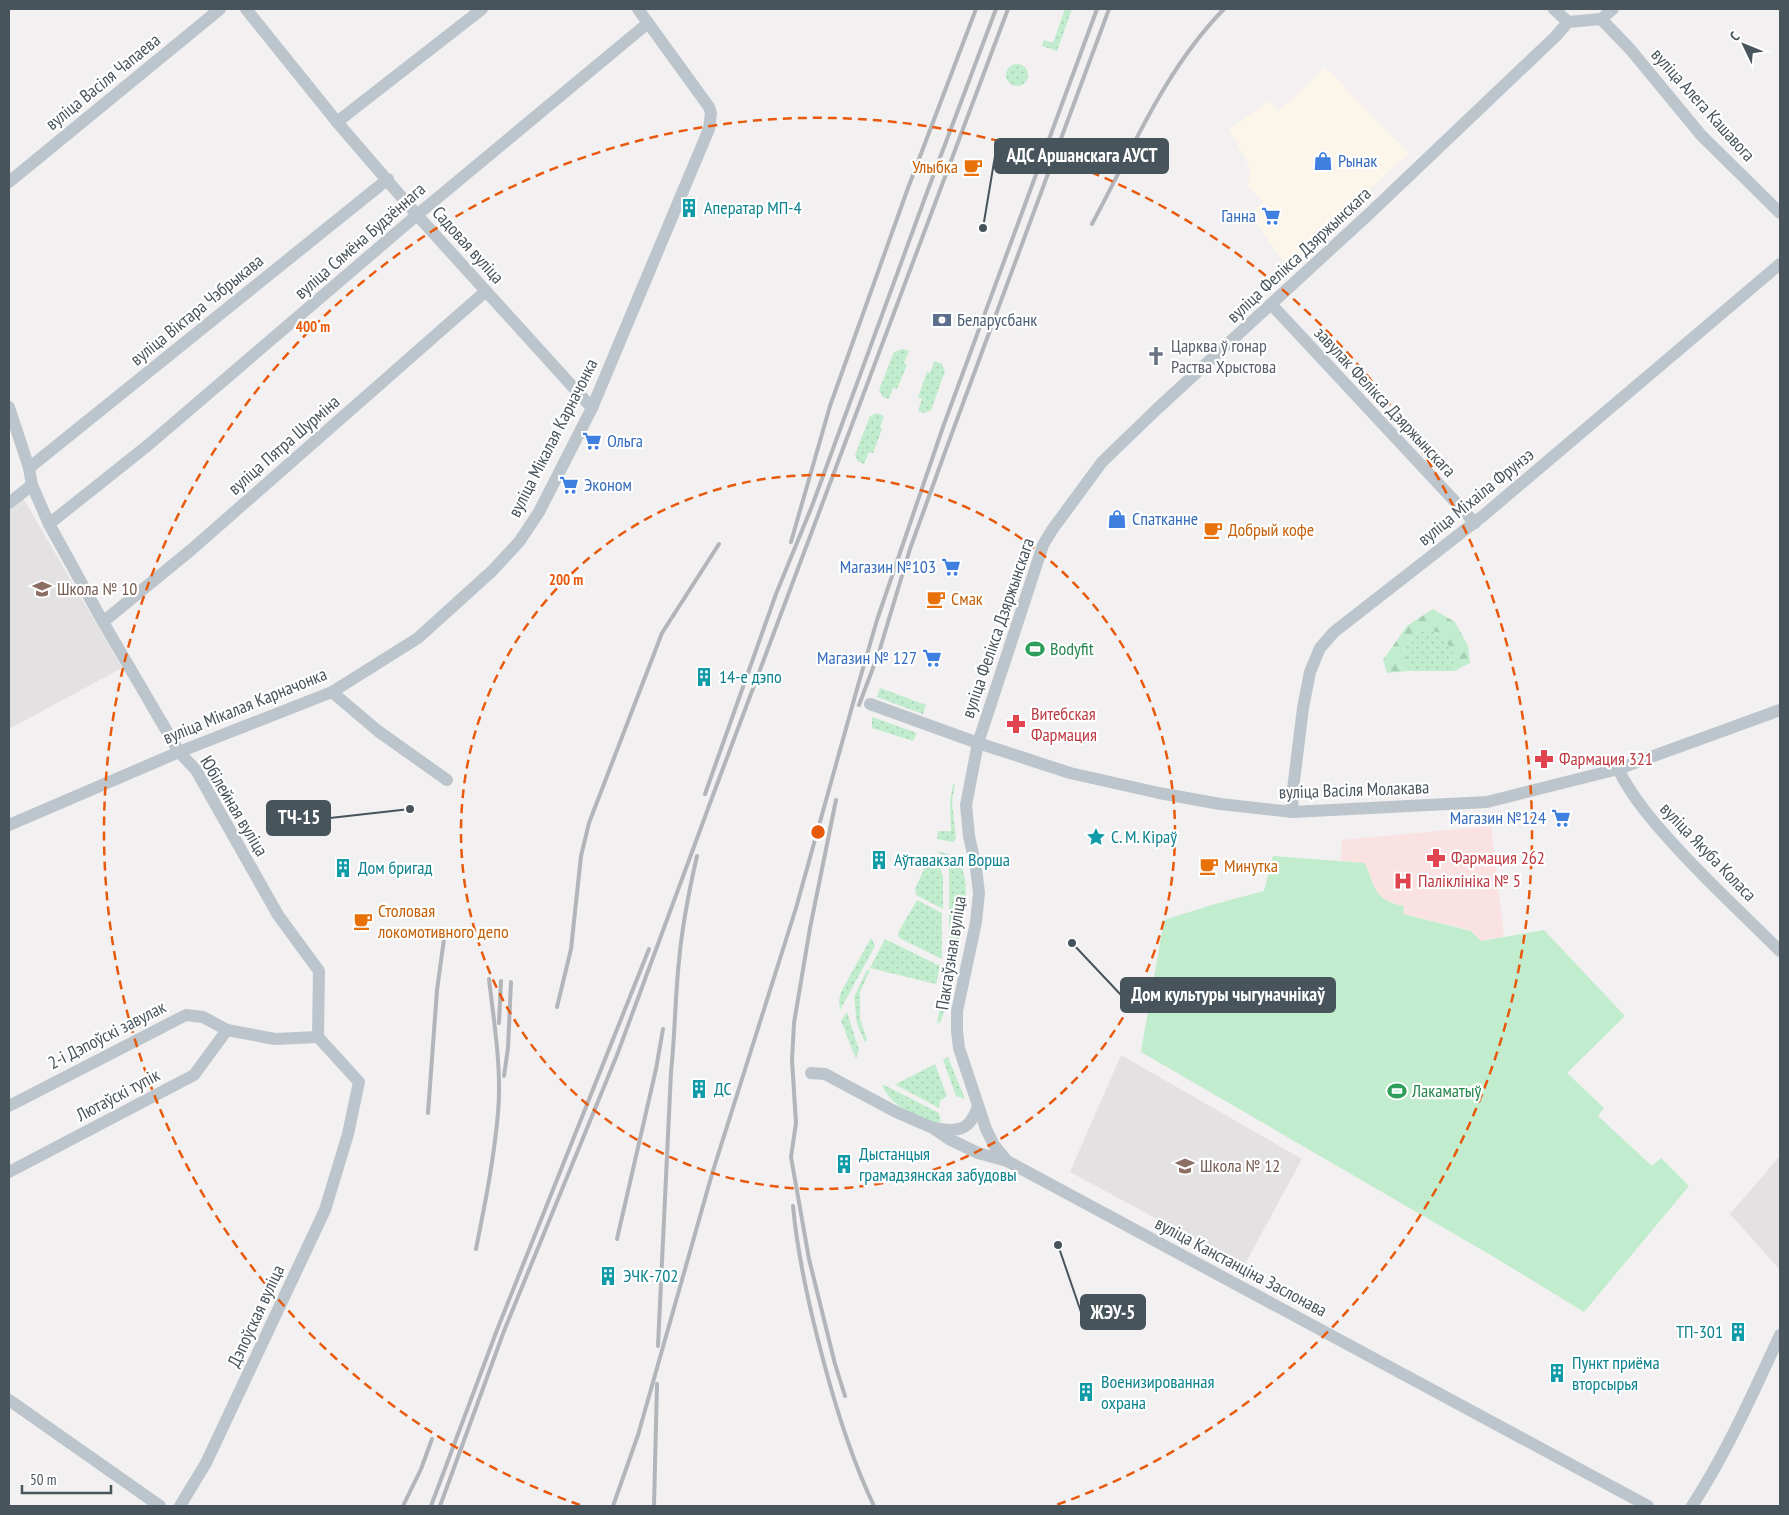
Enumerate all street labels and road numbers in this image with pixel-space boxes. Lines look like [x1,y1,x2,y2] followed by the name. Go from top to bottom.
[41,28,165,135] street label: вуліца Васіля Чапаева
[1646,43,1760,166] street label: вуліца Алега Кашавога
[289,177,430,304] street label: вуліца Сямёна Будзённага
[1222,182,1376,327] street label: вуліца Фелікса Дзяржынскага
[428,201,509,288] street label: Садовая вуліца
[126,249,268,370] street label: вуліца Віктара Чэбрыкава
[1310,322,1461,482] street label: завулак Фелікса Дзяржынскага
[503,355,602,521] street label: вуліца Мікалая Карначонка
[223,390,344,499] street label: вуліца Пятра Шурміна
[1413,443,1539,551] street label: вуліца Міхаіла Фрунзэ
[956,535,1039,721] street label: вуліца Фелікса Дзяржынскага
[160,662,330,749] street label: вуліца Мікалая Карначонка
[195,751,273,860] street label: Юбілейная вуліца
[1278,775,1430,804] street label: вуліца Васіля Молакава
[1655,797,1761,906] street label: вуліца Якуба Коласа
[930,894,971,1012] street label: Пакгаўзная вуліца
[44,995,170,1074] street label: 2-і Дэпоўскі завулак
[71,1063,163,1127] street label: Лютаўскі тупік
[1151,1211,1331,1322] street label: вуліца Канстанціна Заслонава
[222,1261,289,1370] street label: Дэпоўская вуліца

